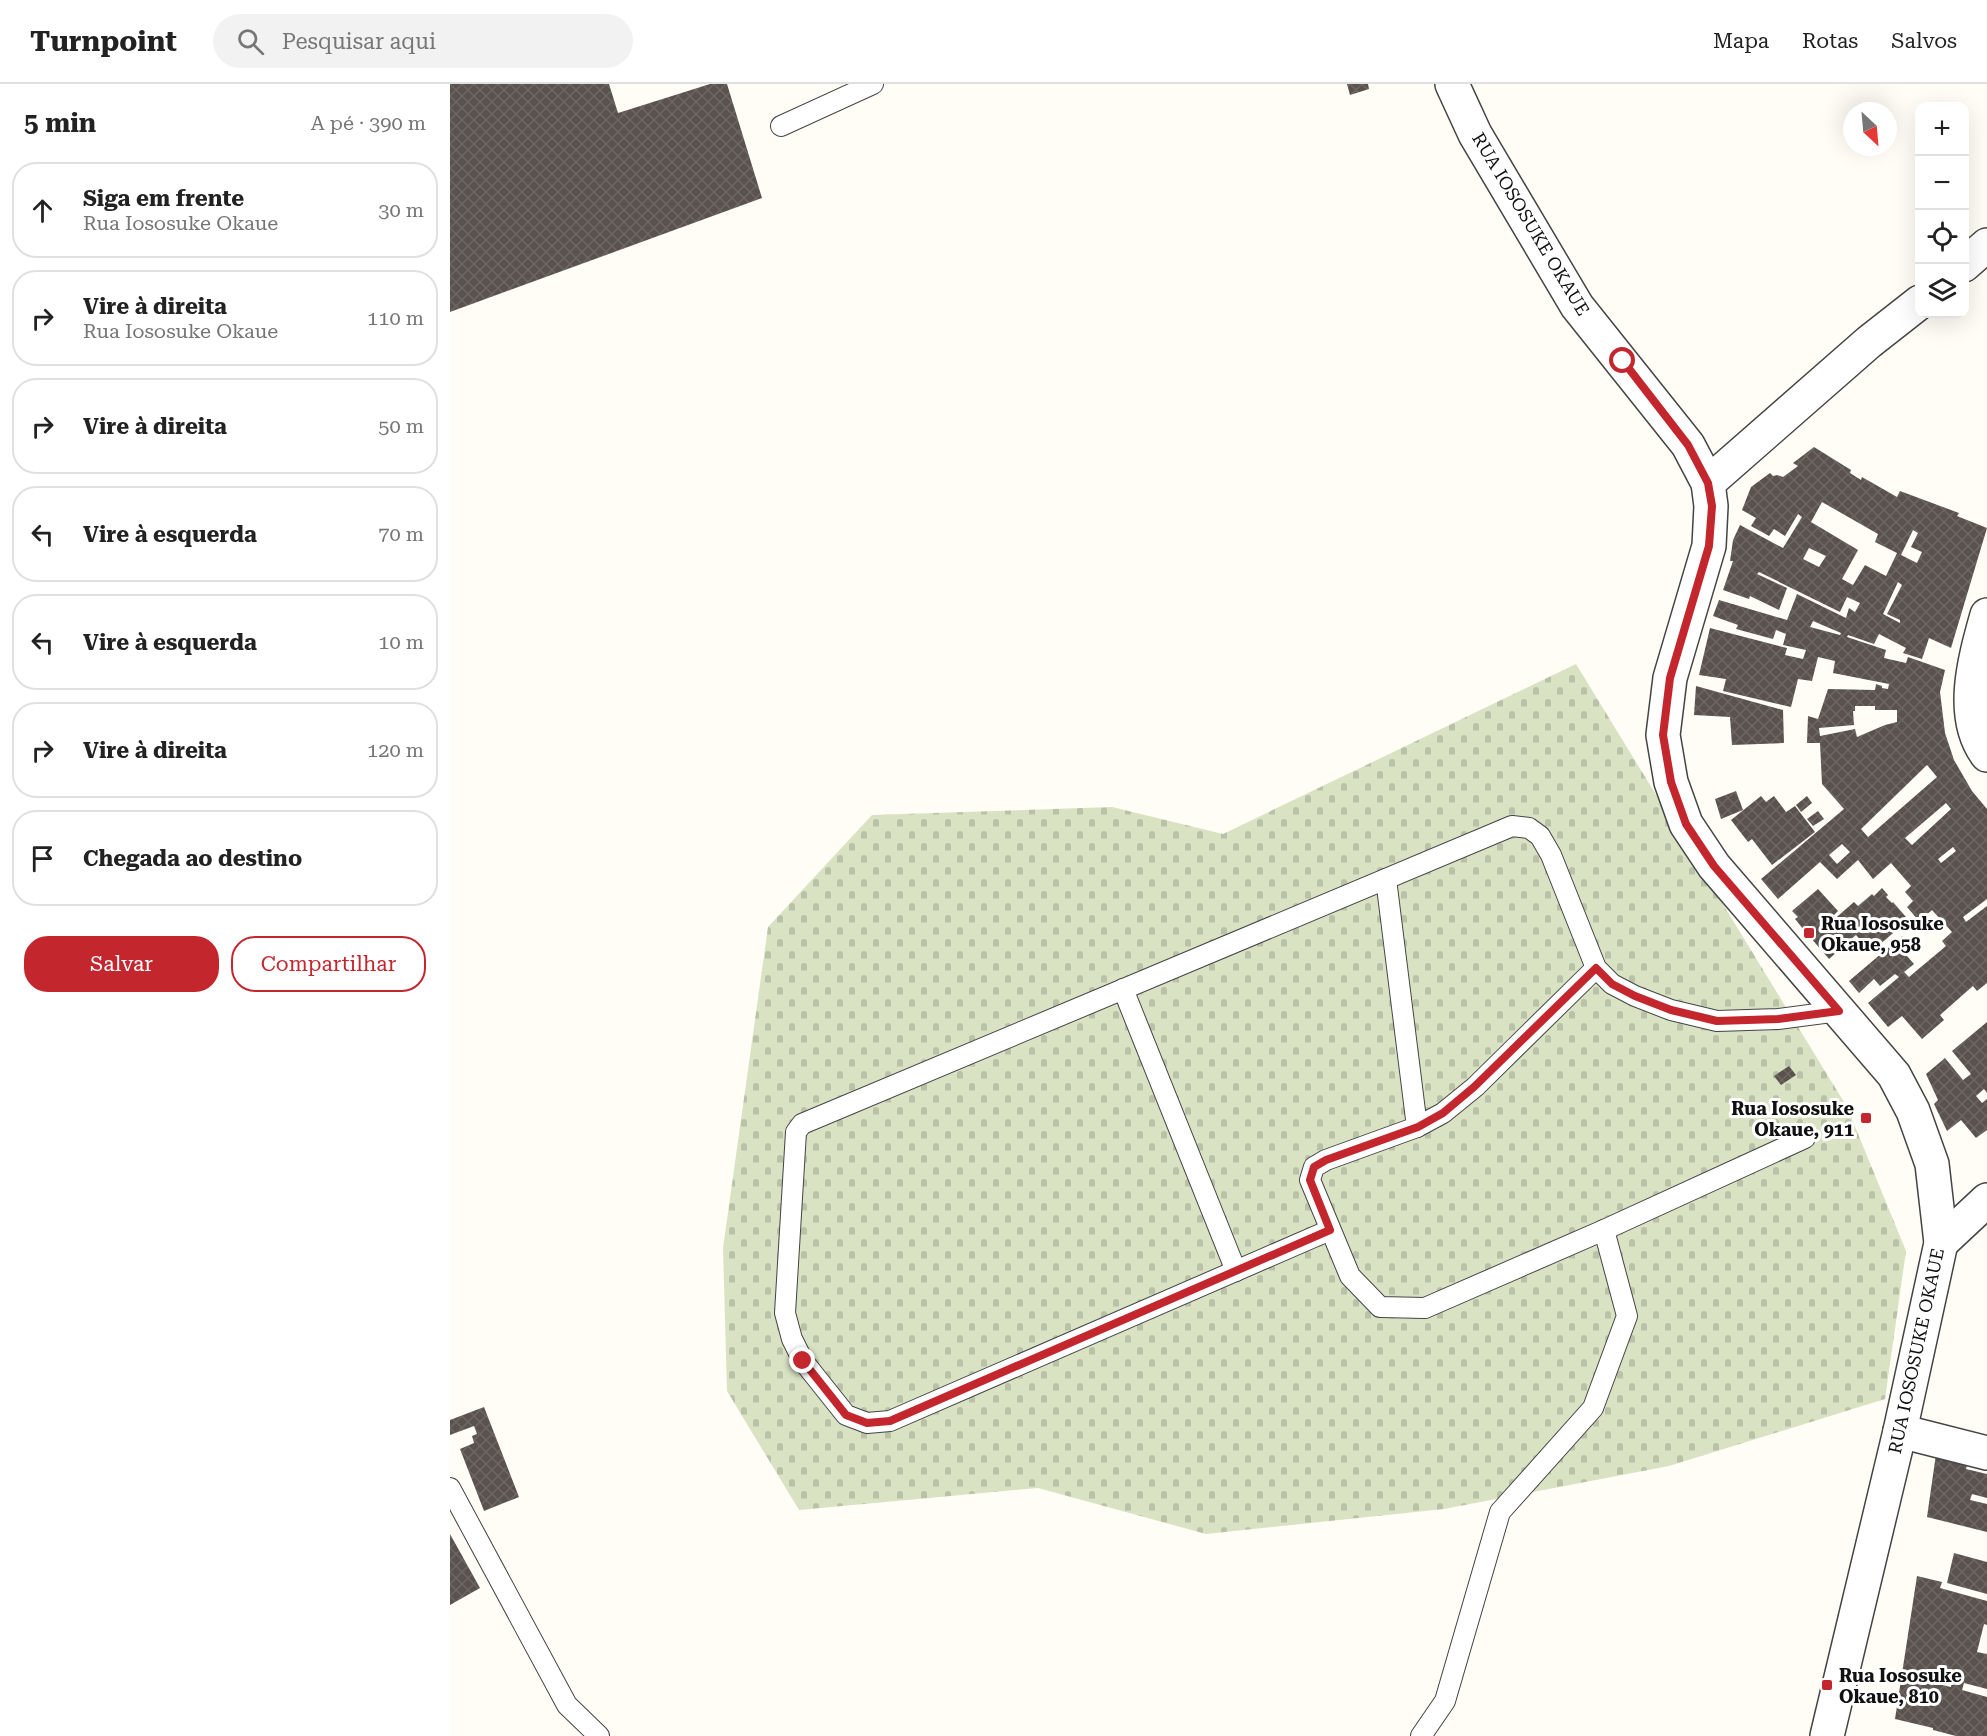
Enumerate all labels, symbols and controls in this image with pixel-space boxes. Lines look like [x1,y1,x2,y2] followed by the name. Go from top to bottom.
[213,14,633,68] search box
[30,25,177,58] text: Turnpoint
[234,25,267,58] icon: search
[282,29,436,54] text: Pesquisar aqui
[1713,29,1769,53] text: Mapa
[1802,29,1858,53] text: Rotas
[1891,29,1957,53] text: Salvos
[1843,102,1897,156] north arrow
[1915,102,1969,318] map controls
[1915,102,1969,156] button: +
[24,108,96,138] text: 5 min
[311,111,426,135] text: A pé · 390 m
[1468,129,1594,319] street label: RUA IOSOSUKE OKAUE
[1915,156,1969,210] button: −
[83,186,244,211] text: Siga em frente
[26,194,59,227] icon: ahead
[378,198,424,222] text: 30 m
[1915,210,1969,264] button: locate
[83,211,278,235] text: Rua Iososuke Okaue
[1915,264,1969,318] button: layers
[83,294,227,319] text: Vire à direita
[26,302,59,335] icon: right
[367,306,424,330] text: 110 m
[83,319,278,343] text: Rua Iososuke Okaue
[1609,347,1635,373] route start
[26,410,59,443] icon: right
[83,414,227,439] text: Vire à direita
[378,414,424,438] text: 50 m
[26,518,59,551] icon: left
[83,522,257,547] text: Vire à esquerda
[378,522,424,546] text: 70 m
[26,626,59,659] icon: left
[83,630,257,655] text: Vire à esquerda
[378,630,424,654] text: 10 m
[26,734,59,767] icon: right
[83,738,227,763] text: Vire à direita
[367,738,424,762] text: 120 m
[26,842,59,875] icon: arrive
[83,846,302,871] text: Chegada ao destino
[1821,913,1944,955] place label: Rua Iososuke Okaue, 958
[1802,926,1816,940] marker: Rua Iososuke Okaue, 958
[24,936,219,992] button: Salvar
[231,936,426,992] button: Compartilhar
[1731,1098,1854,1140] place label: Rua Iososuke Okaue, 911
[1859,1111,1873,1125] marker: Rua Iososuke Okaue, 911
[1884,1246,1948,1456] street label: RUA IOSOSUKE OKAUE
[789,1347,815,1373] route end
[1839,1665,1962,1707] place label: Rua Iososuke Okaue, 810
[1820,1678,1834,1692] marker: Rua Iososuke Okaue, 810

